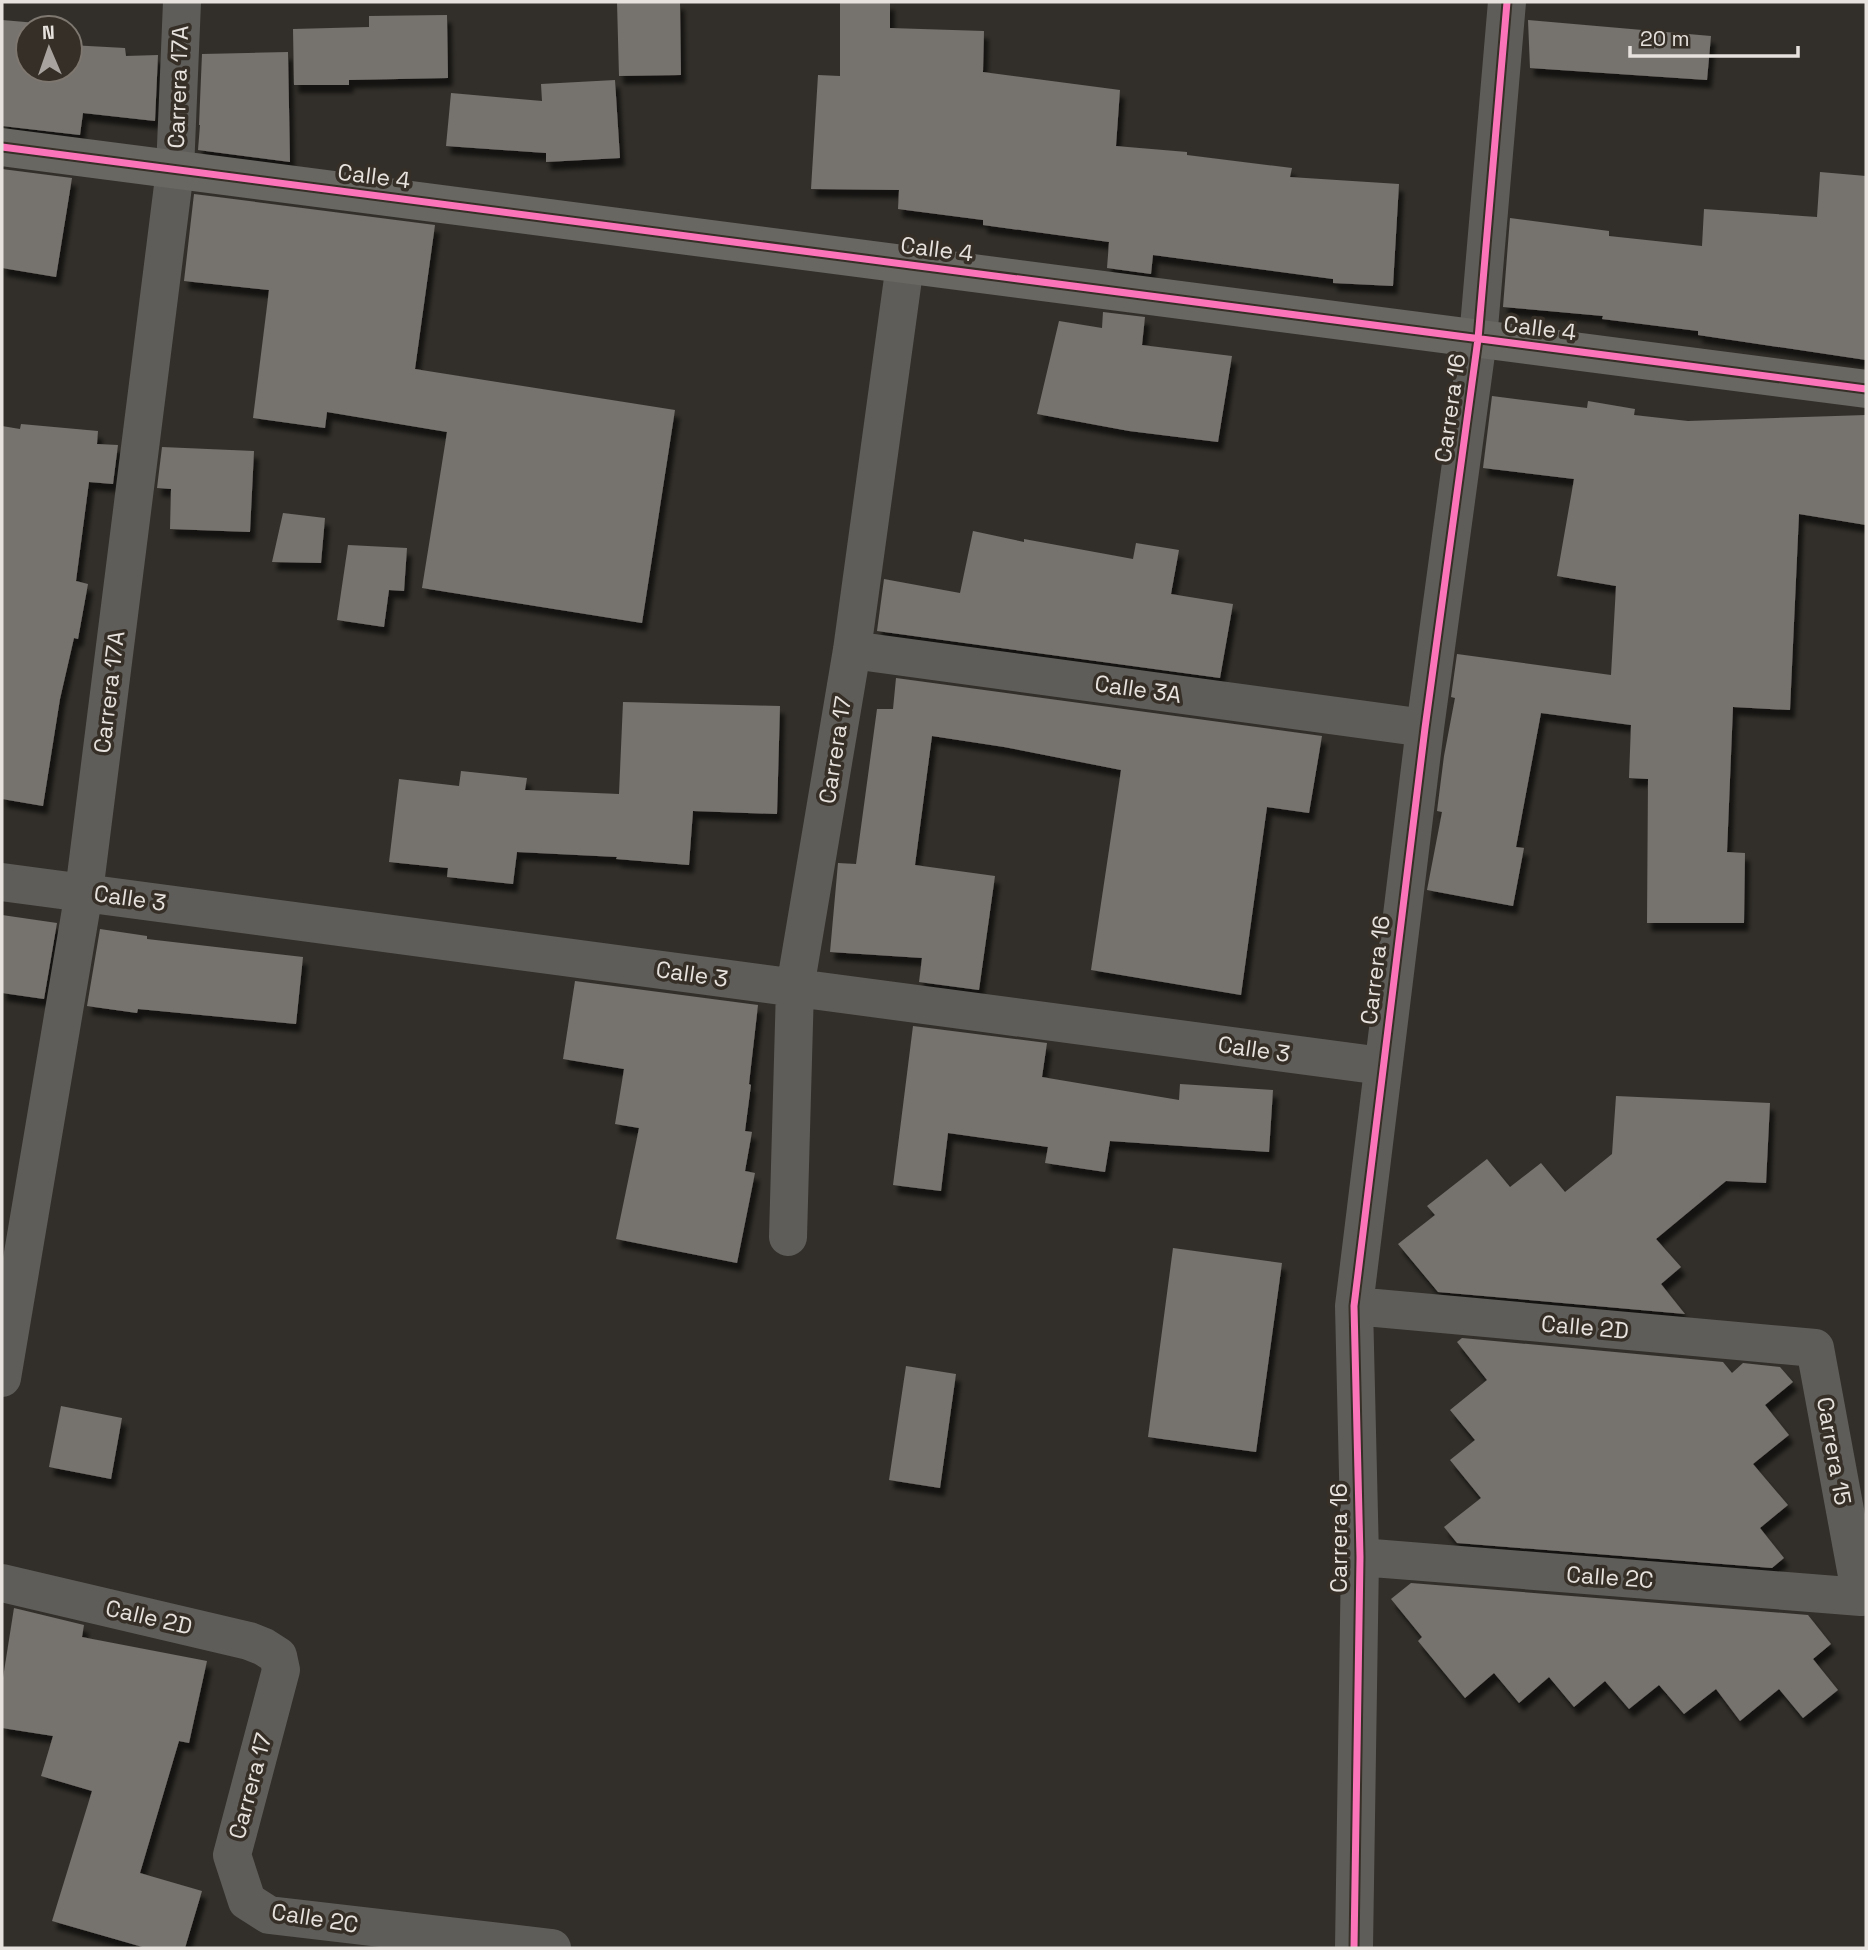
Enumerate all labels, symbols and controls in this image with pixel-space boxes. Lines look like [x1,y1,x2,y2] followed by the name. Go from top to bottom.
[14,14,84,84] north arrow
[1630,14,1798,58] scale bar
[42,20,55,45] text: N
[161,25,195,149] street label: Carrera 17A
[1640,25,1690,52] text: 20 m
[336,157,412,195] street label: Calle 4
[899,230,975,268] street label: Calle 4
[1502,309,1578,347] street label: Calle 4
[1428,352,1472,464] street label: Carrera 16
[87,629,131,755] street label: Carrera 17A
[1093,668,1183,710] street label: Calle 3A
[812,694,858,806] street label: Carrera 17
[92,878,168,918] street label: Calle 3
[1353,914,1397,1026] street label: Carrera 16
[654,954,730,994] street label: Calle 3
[1216,1029,1292,1069] street label: Calle 3
[1540,1308,1630,1346] street label: Calle 2D
[1810,1395,1858,1507] street label: Carrera 15
[1324,1483,1354,1593] street label: Carrera 16
[1565,1559,1655,1595] street label: Calle 2C
[103,1592,195,1642] street label: Calle 2D
[221,1730,279,1842] street label: Carrera 17
[269,1896,361,1940] street label: Calle 2C

